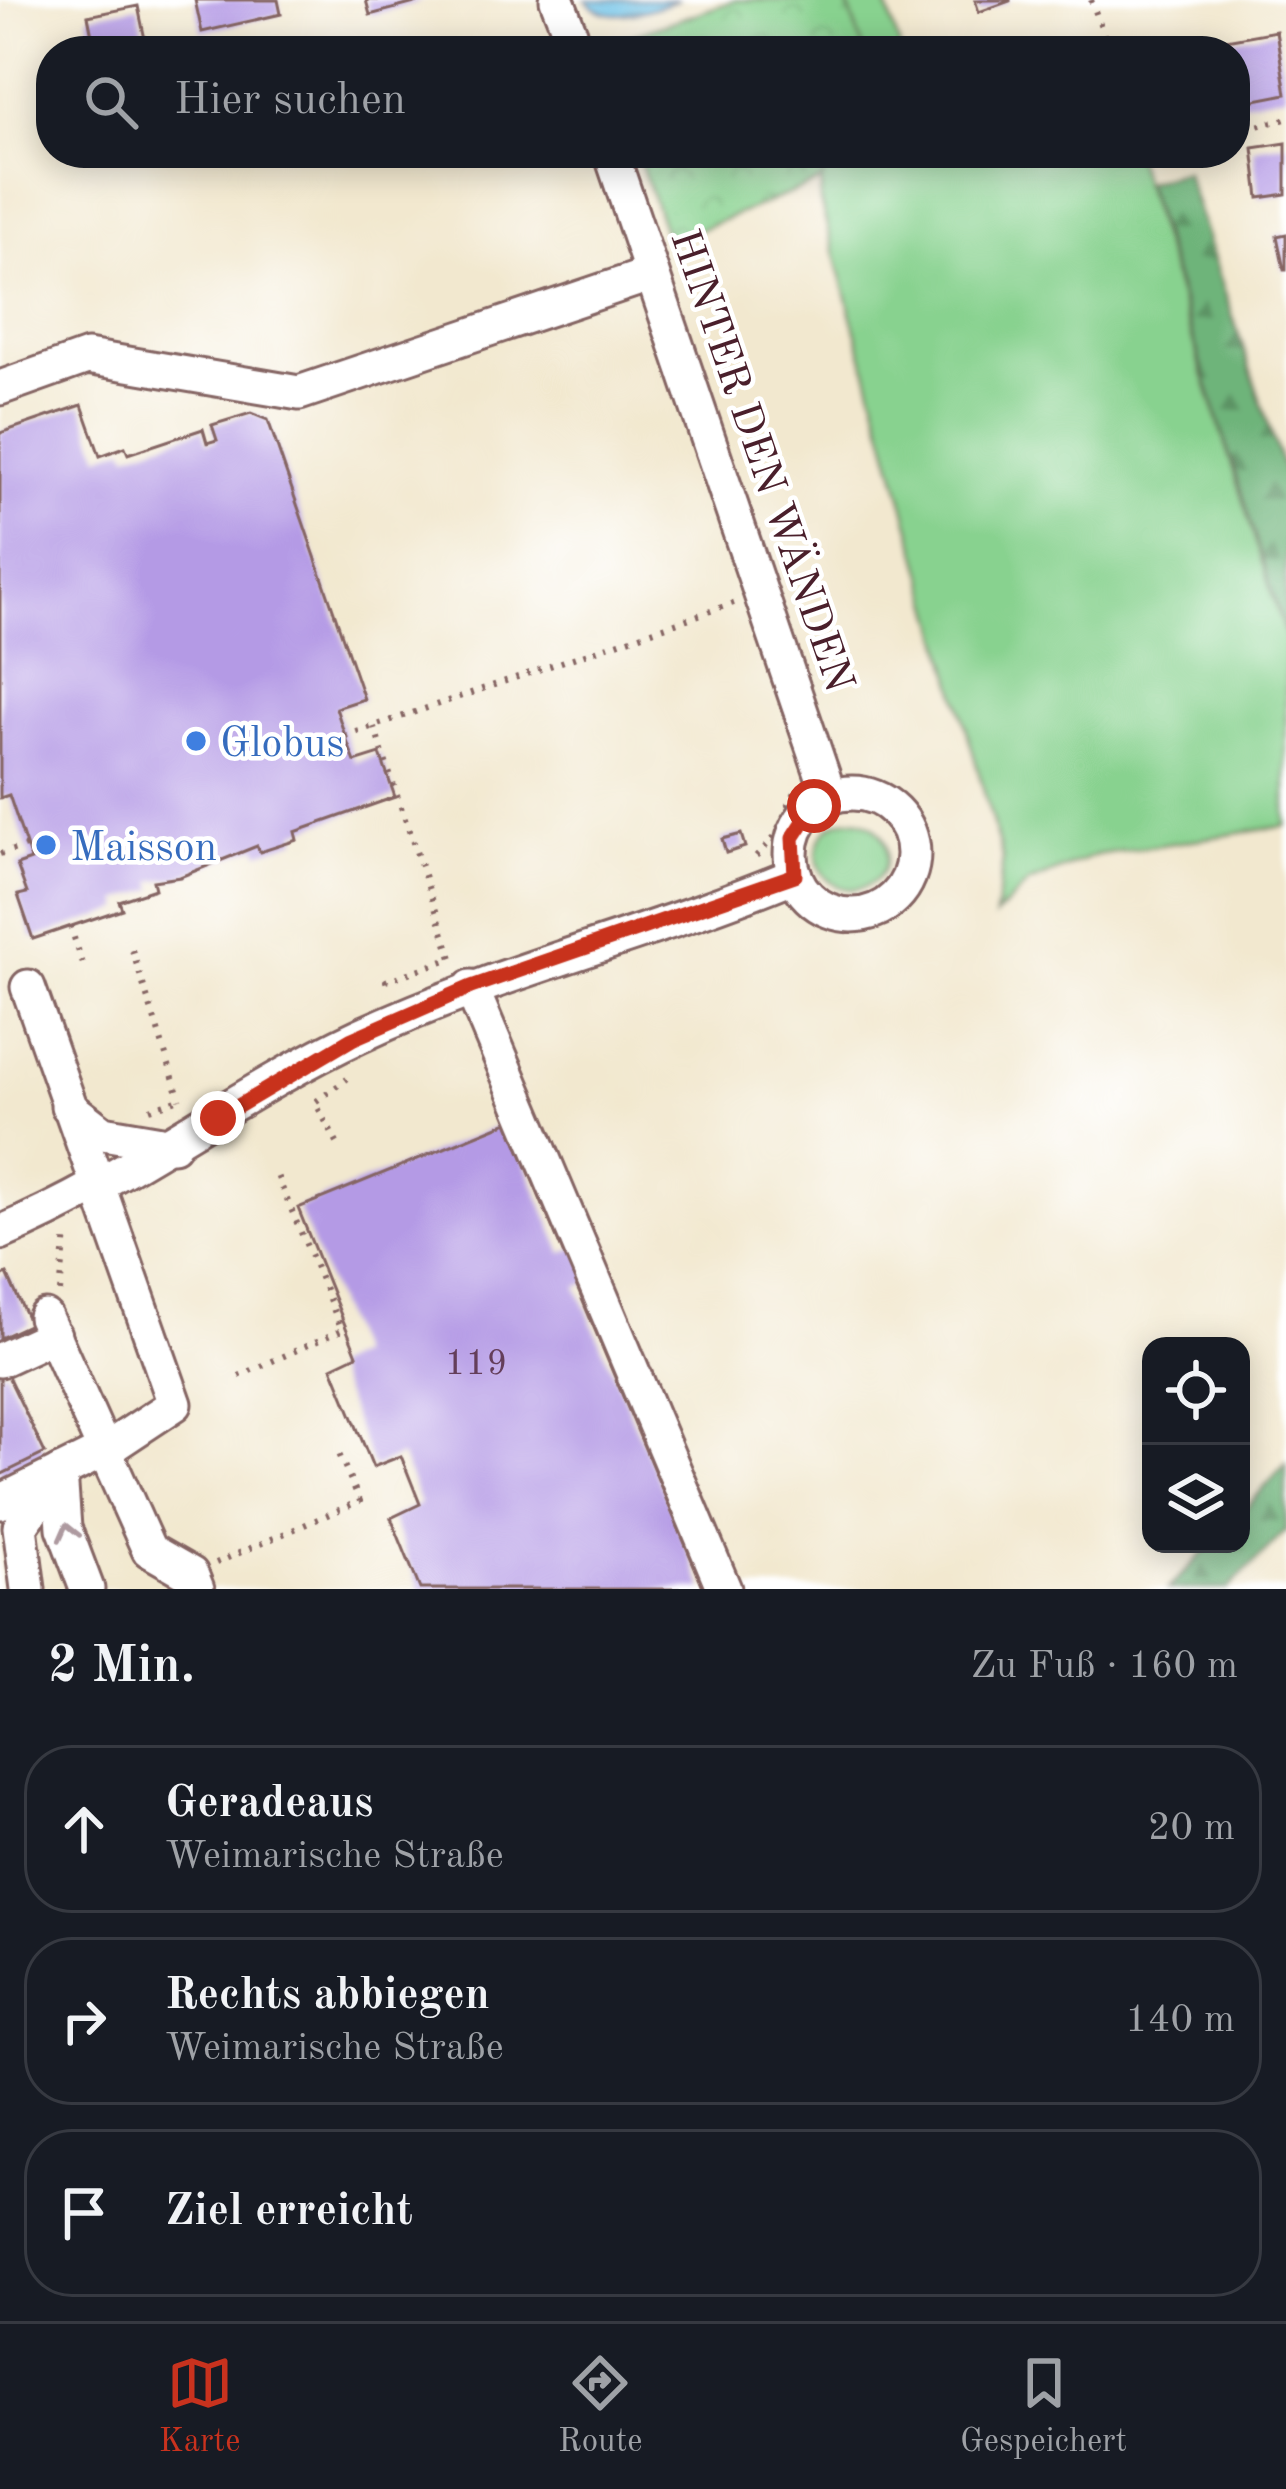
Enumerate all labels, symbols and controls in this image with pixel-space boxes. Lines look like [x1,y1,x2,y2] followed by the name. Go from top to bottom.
[36,36,1250,168] search box
[78,69,144,135] icon: search
[174,79,406,124] text: Hier suchen
[661,222,866,698] street label: HINTER DEN WÄNDEN
[220,724,345,766] place label: Globus
[183,728,209,754] marker: Globus
[787,779,841,833] route start
[70,828,217,870] place label: Maisson
[33,832,59,858] marker: Maisson
[191,1091,245,1145] route end
[1142,1337,1250,1553] map controls
[1142,1337,1250,1445] button: locate
[445,1347,507,1383] house number: 119
[1142,1445,1250,1553] button: layers
[57,1522,82,1543] one-way arrow
[48,1642,195,1693] text: 2 Min.
[971,1647,1238,1686] text: Zu Fuß · 160 m
[165,1782,373,1827] text: Geradeaus
[51,1796,117,1862] icon: ahead
[1148,1809,1235,1848] text: 20 m
[165,1837,504,1876] text: Weimarische Straße
[165,1974,490,2019] text: Rechts abbiegen
[51,1988,117,2054] icon: right
[1125,2001,1235,2040] text: 140 m
[165,2029,504,2068] text: Weimarische Straße
[51,2180,117,2246] icon: arrive
[165,2190,413,2235] text: Ziel erreicht
[159,2350,240,2463] tab: Karte
[558,2350,642,2463] tab: Route
[960,2350,1127,2463] tab: Gespeichert

